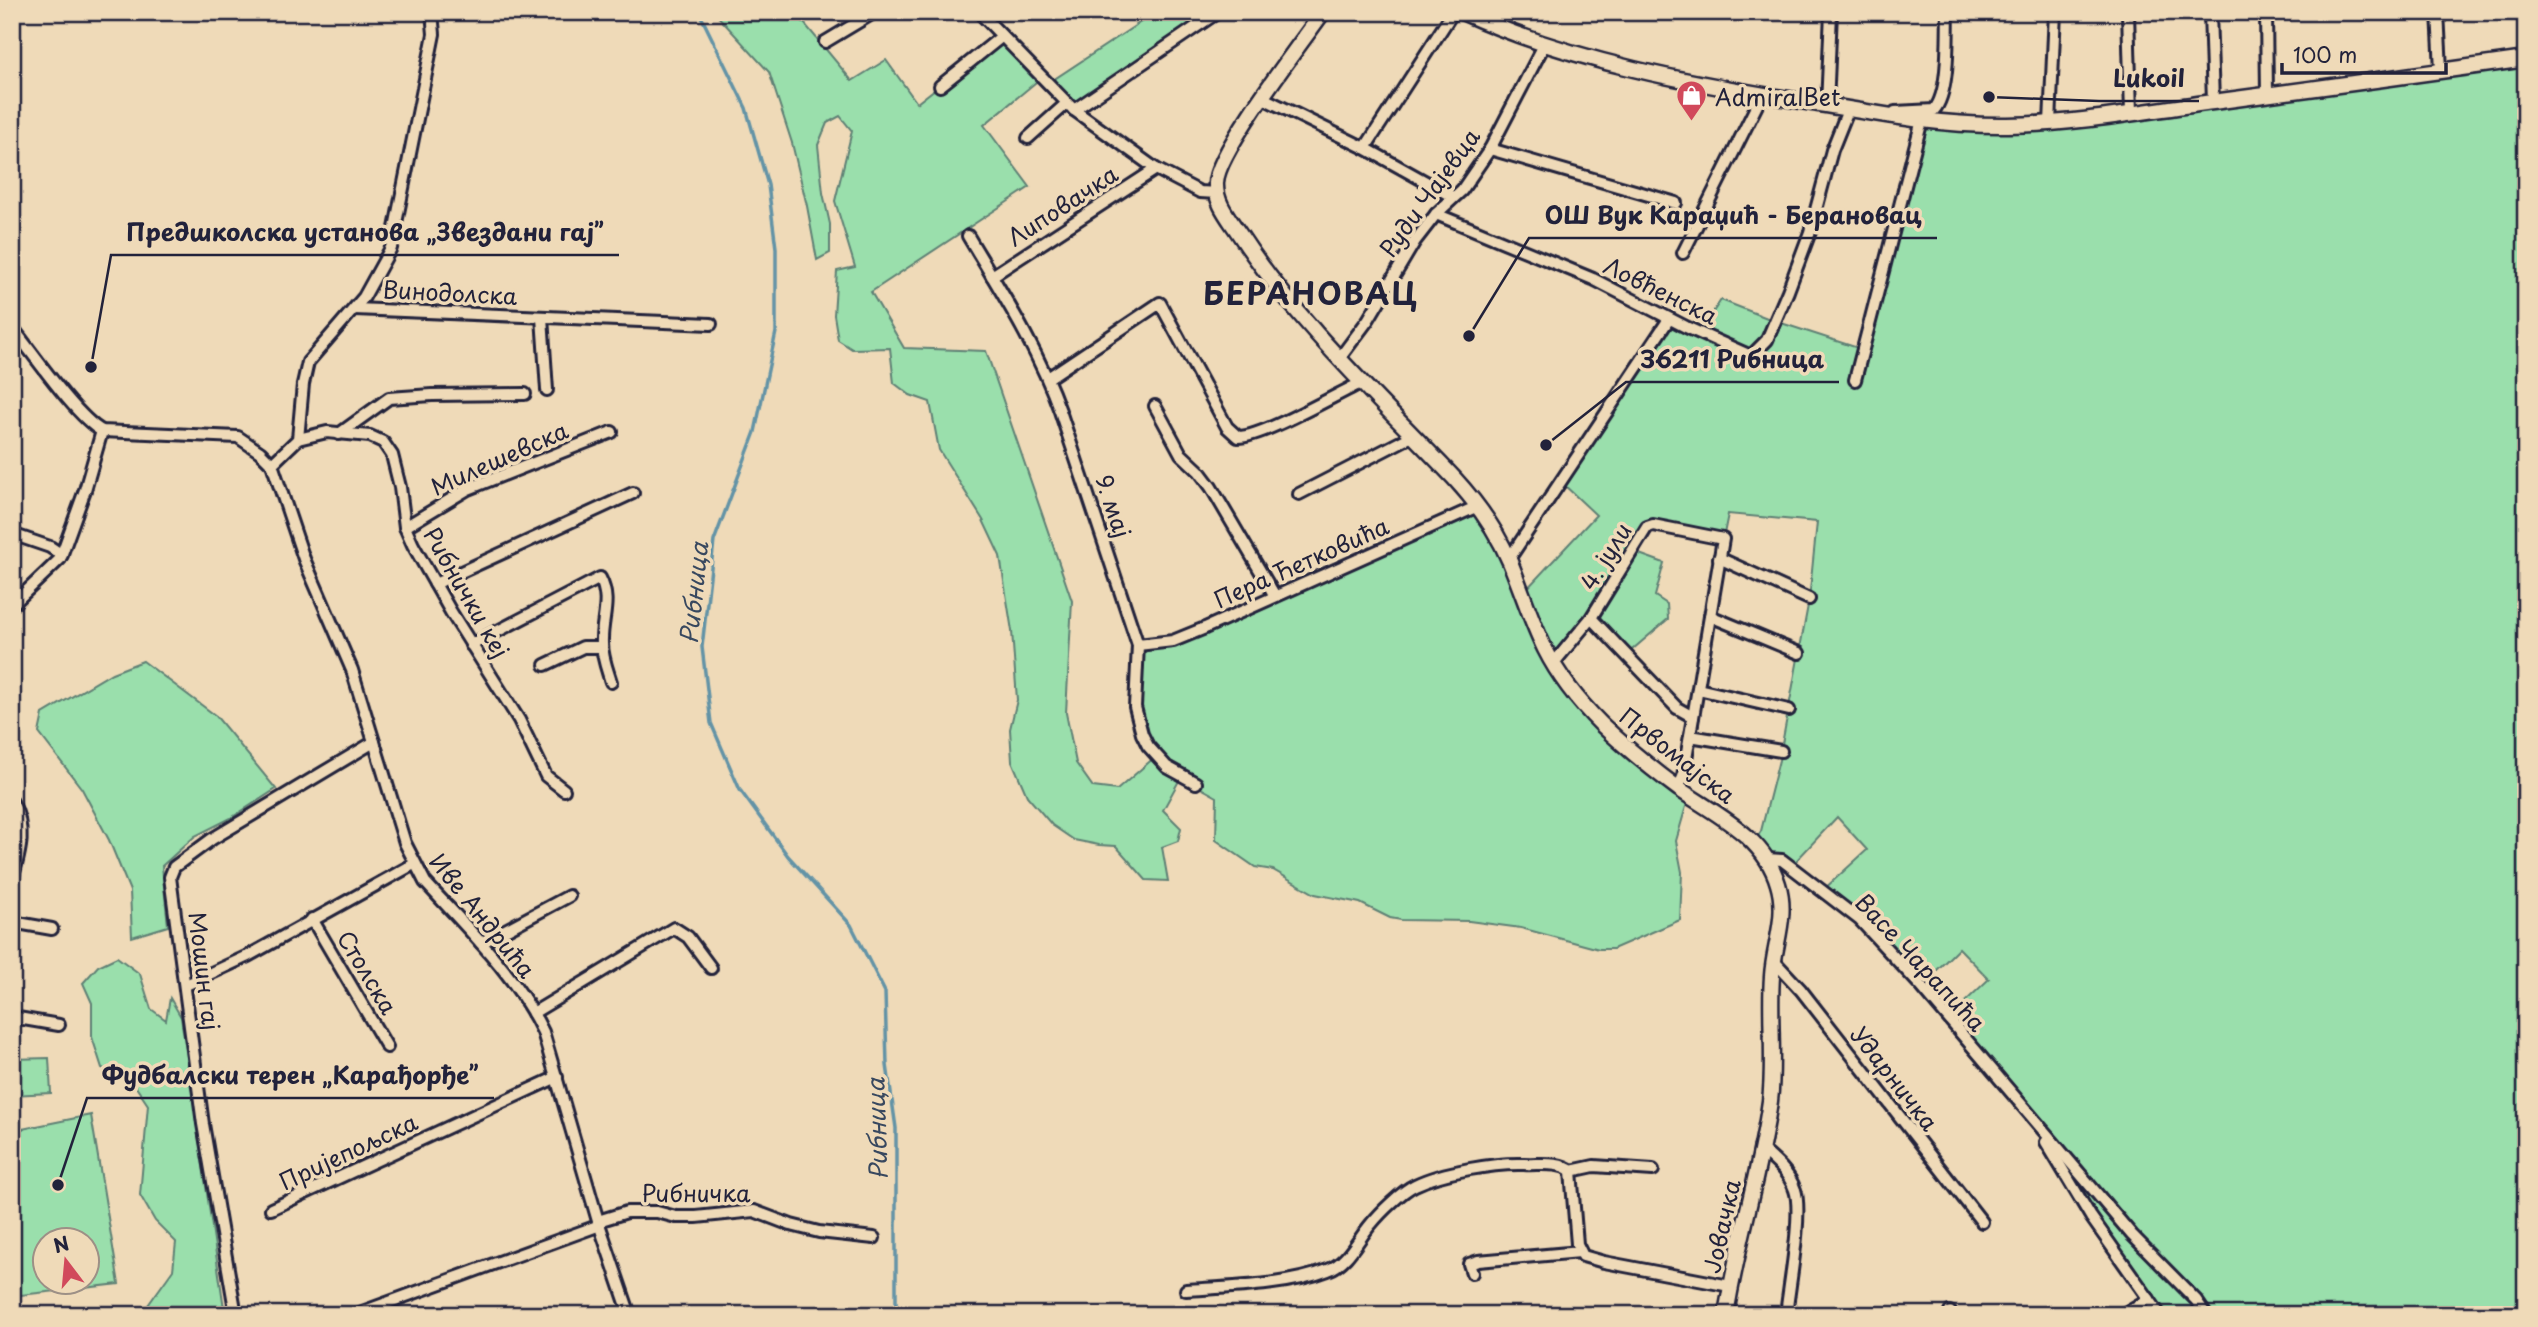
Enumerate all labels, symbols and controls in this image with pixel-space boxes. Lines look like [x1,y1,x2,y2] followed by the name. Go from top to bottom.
[2282,32,2447,76] scale bar
[2293,38,2357,70] text: 100 m
[2099,56,2199,101] callout: Lukoil
[2113,59,2185,95] text: Lukoil
[1675,79,1709,123] shop icon: AdmiralBet
[1715,79,1840,114] place label: AdmiralBet
[1370,120,1488,264] street label: Руди Чајевца
[1000,156,1125,254] street label: Липовачка
[1529,193,1937,238] callout: ОШ Вук Караџић - Берановац
[1545,196,1922,232] text: ОШ Вук Караџић - Берановац
[111,210,619,255] callout: Предшколска установа „Звездани гај”
[126,213,604,249] text: Предшколска установа „Звездани гај”
[1598,247,1724,333] street label: Ловћенска
[1203,270,1419,315] district label: БЕРАНОВАЦ
[382,271,519,313] street label: Винодолска
[1626,337,1839,382] callout: 36211 Рибница
[1640,340,1825,376] text: 36211 Рибница
[425,412,574,504] street label: Милешевска
[1087,470,1141,542] street label: 9. мај
[1208,508,1394,616] street label: Пера Ћетковића
[1571,515,1639,597] street label: 4. јули
[415,520,519,664] street label: Рибнички кеј
[670,539,716,646] water label: Рибница
[1613,699,1744,812] street label: Првомајска
[422,845,545,986] street label: Иве Андрића
[1848,885,1995,1039] street label: Васе Чарапића
[180,910,230,1032] street label: Мошин гај
[329,923,407,1021] street label: Столска
[1843,1018,1947,1138] street label: Ударничка
[87,1053,494,1098] callout: Фудбалски терен „Карађорђе”
[102,1056,479,1092] text: Фудбалски терен „Карађорђе”
[856,1076,896,1181] water label: Рибница
[273,1103,424,1198] street label: Пријепољска
[642,1175,751,1210] street label: Рибничка
[1693,1175,1749,1276] street label: Јовачка
[32,1226,102,1296] north arrow
[50,1228,72,1259] text: N

